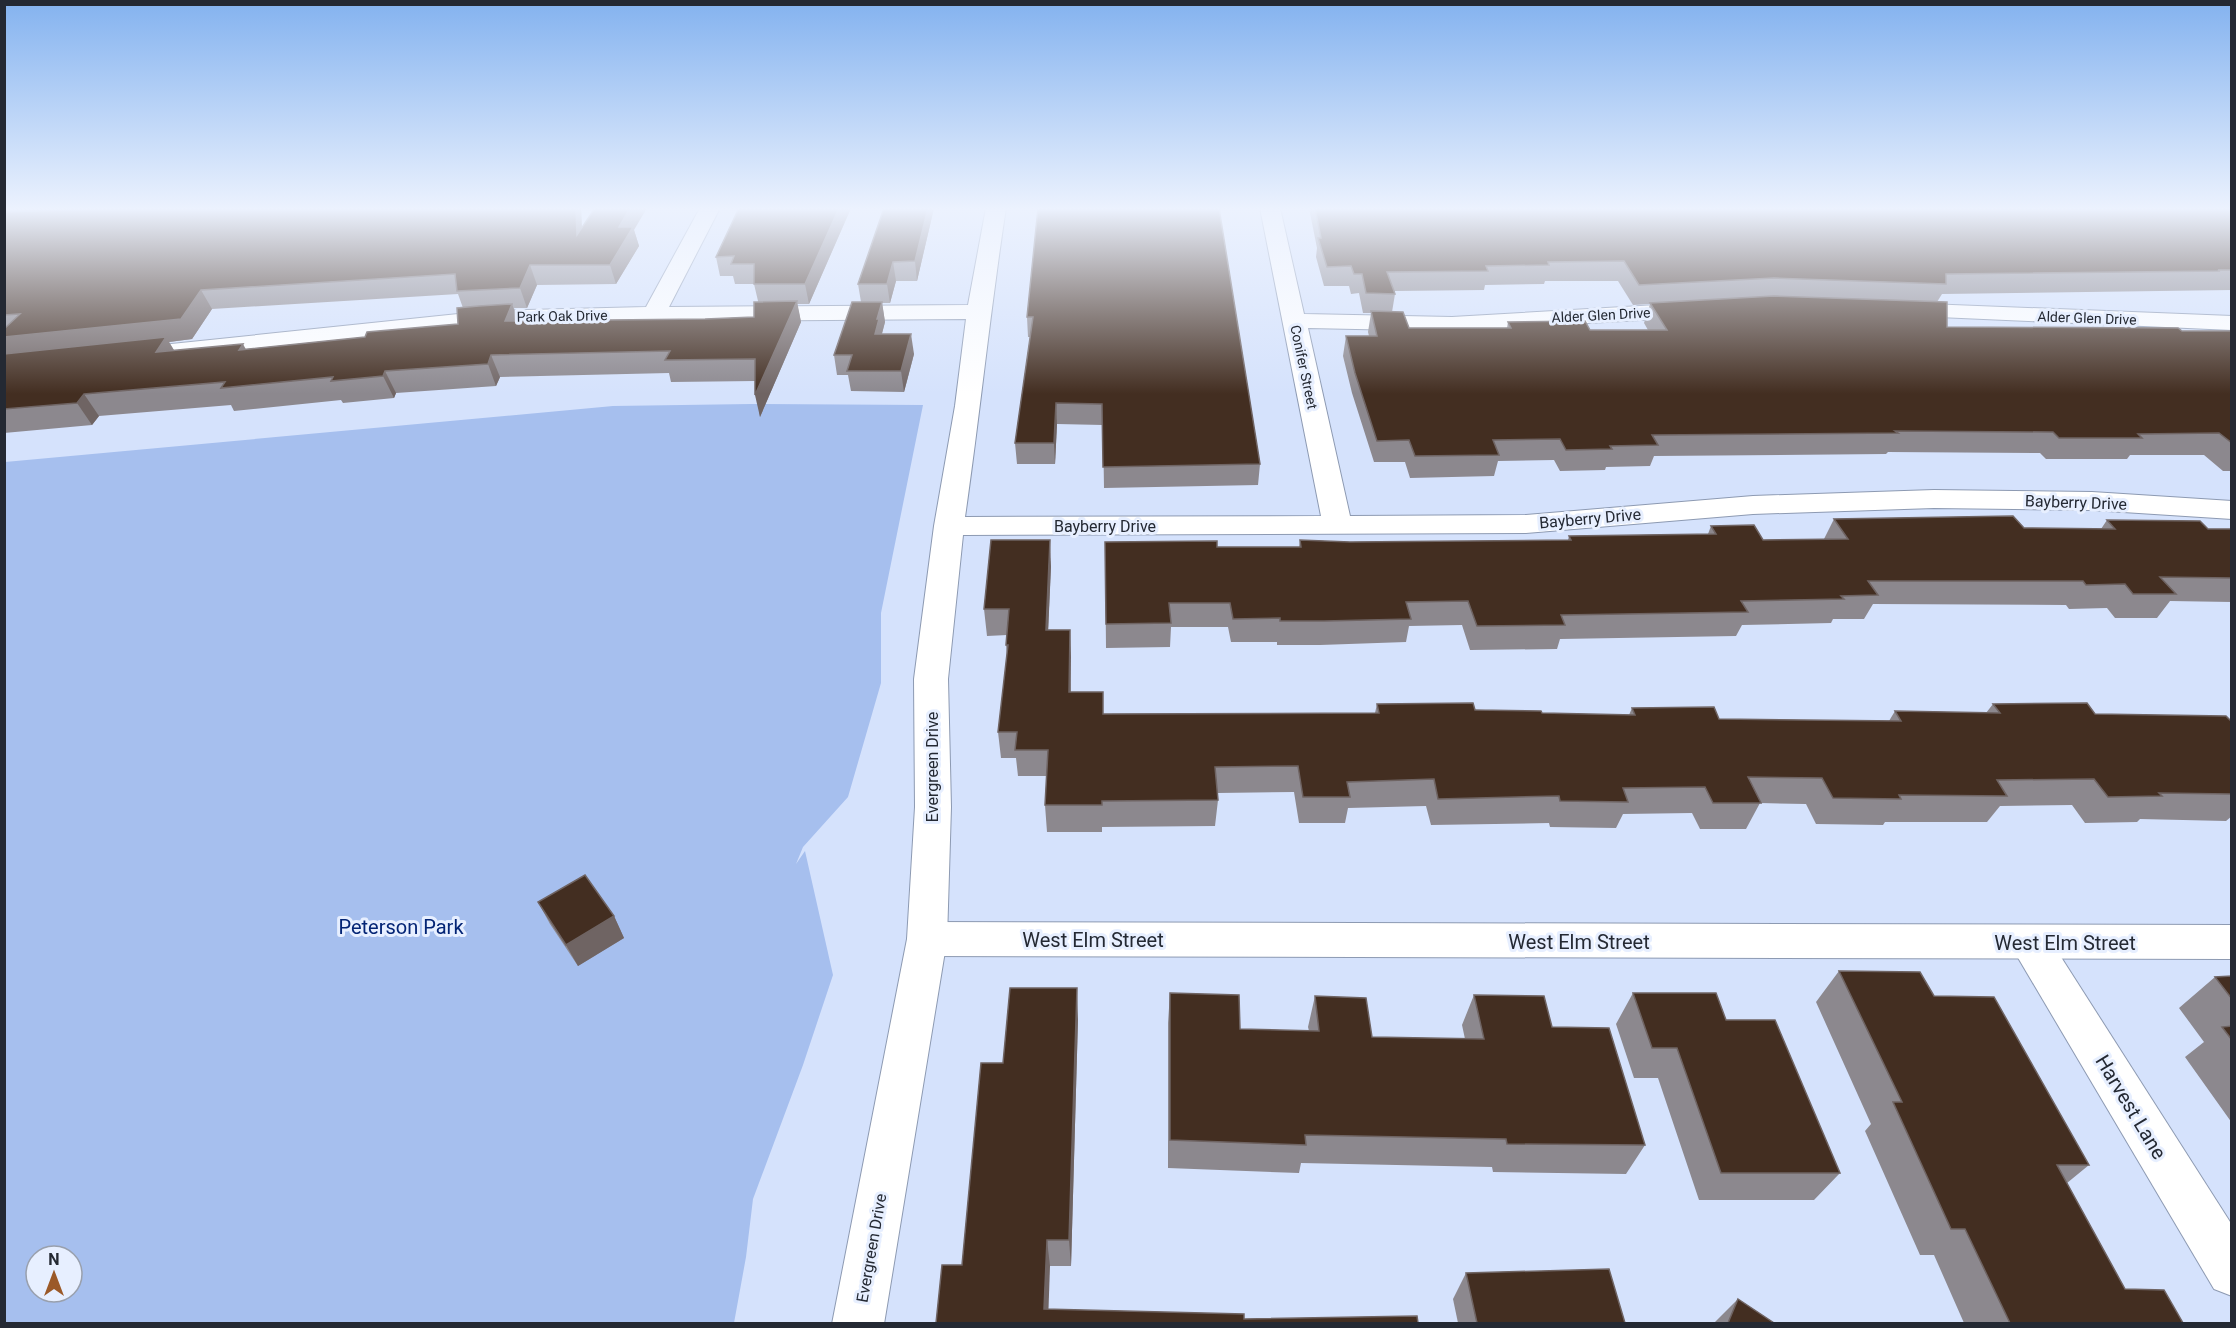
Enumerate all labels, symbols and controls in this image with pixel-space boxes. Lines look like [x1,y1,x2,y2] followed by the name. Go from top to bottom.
[1551,304,1651,326] street label: Alder Glen Drive
[516,307,608,325] street label: Park Oak Drive
[2037,308,2137,328] street label: Alder Glen Drive
[1287,324,1321,411] street label: Conifer Street
[2025,491,2127,514] street label: Bayberry Drive
[1538,505,1642,532] street label: Bayberry Drive
[1054,517,1156,536] street label: Bayberry Drive
[923,712,942,822] street label: Evergreen Drive
[338,915,464,939] park label: Peterson Park
[1022,928,1164,952] street label: West Elm Street
[1508,930,1650,954] street label: West Elm Street
[1994,931,2136,955] street label: West Elm Street
[2090,1051,2172,1163] street label: Harvest Lane
[853,1192,890,1304] street label: Evergreen Drive
[24,1244,84,1304] north arrow
[48,1250,60,1269] text: N

